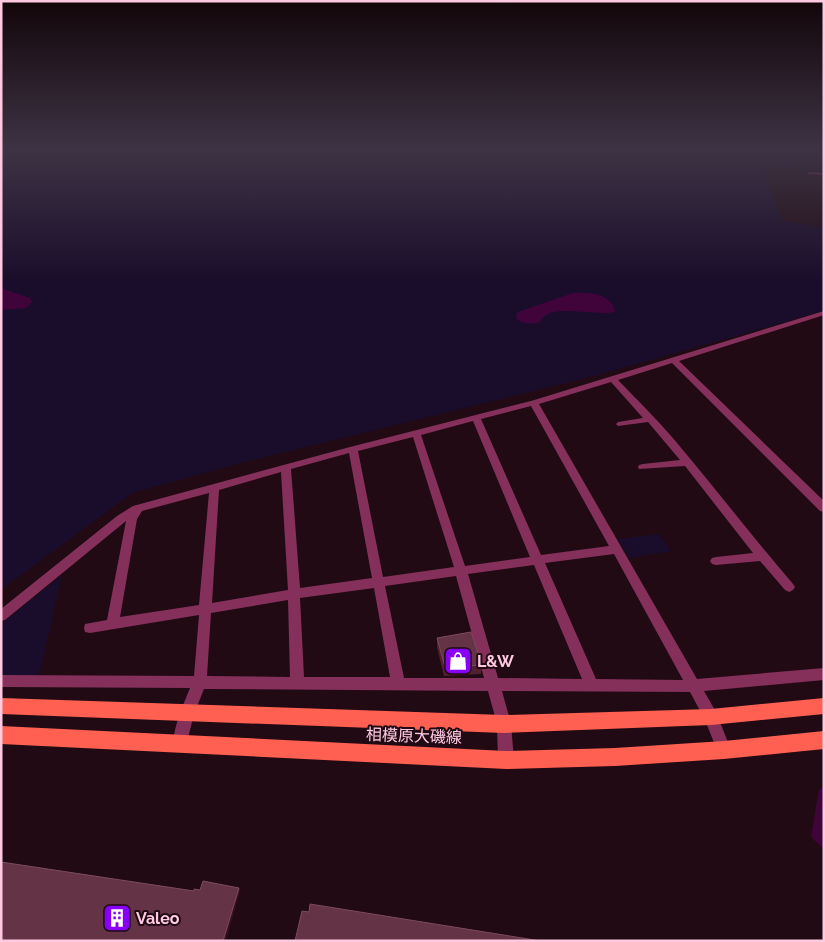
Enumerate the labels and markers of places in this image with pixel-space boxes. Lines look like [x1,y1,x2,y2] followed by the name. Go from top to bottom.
[443,646,473,676] shop icon: L&W
[477,652,514,671] place label: L&W
[102,903,132,933] building icon: Valeo
[136,909,180,928] place label: Valeo

